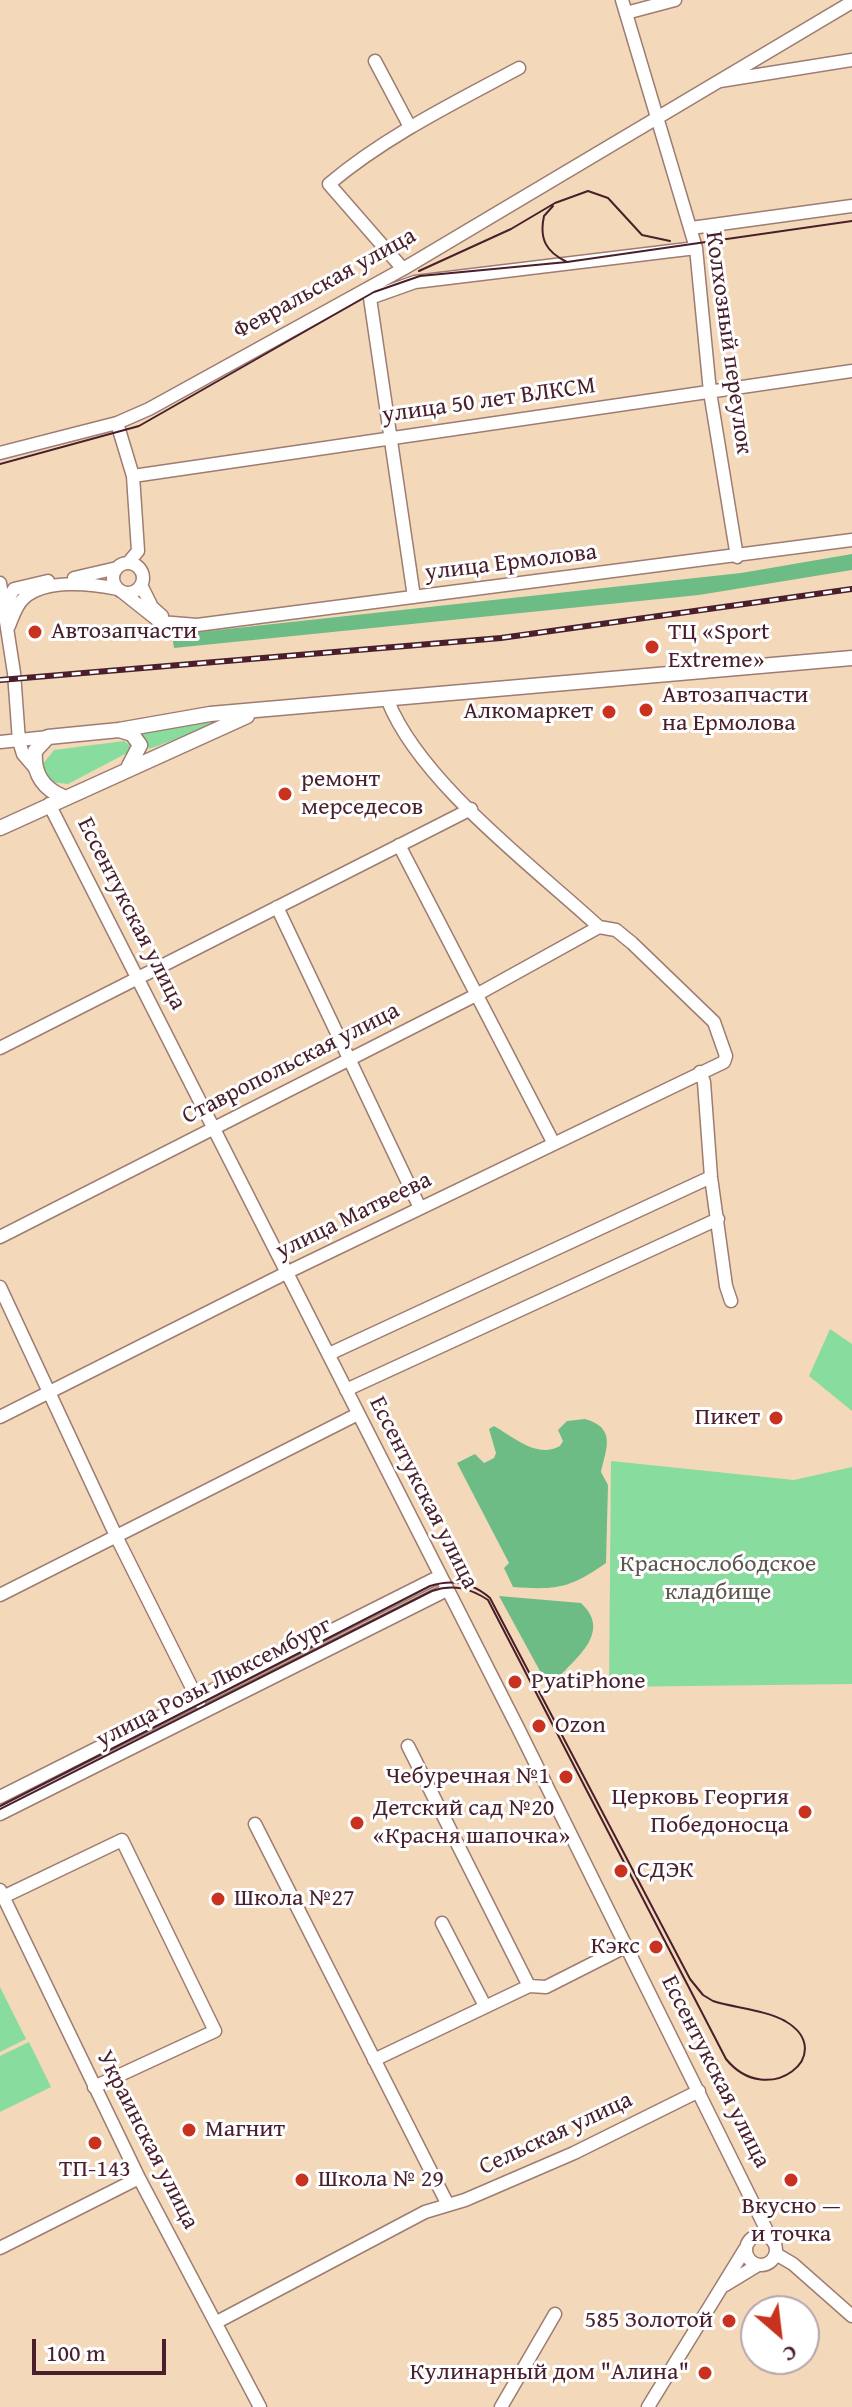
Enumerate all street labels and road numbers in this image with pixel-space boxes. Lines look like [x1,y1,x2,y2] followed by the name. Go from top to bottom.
[229,222,421,346] street label: Февральская улица
[698,230,758,456] street label: Колхозный переулок
[380,372,598,430] street label: улица 50 лет ВЛКСМ
[423,538,599,588] street label: улица Ермолова
[70,813,192,1015] street label: Ессентукская улица
[177,997,405,1131] street label: Ставропольская улица
[272,1166,436,1266] street label: улица Матвеева
[362,1392,484,1594] street label: Ессентукская улица
[92,1611,336,1755] street label: улица Розы Люксембург
[654,1971,776,2173] street label: Ессентукская улица
[90,2046,204,2234] street label: Украинская улица
[475,2086,637,2182] street label: Сельская улица

